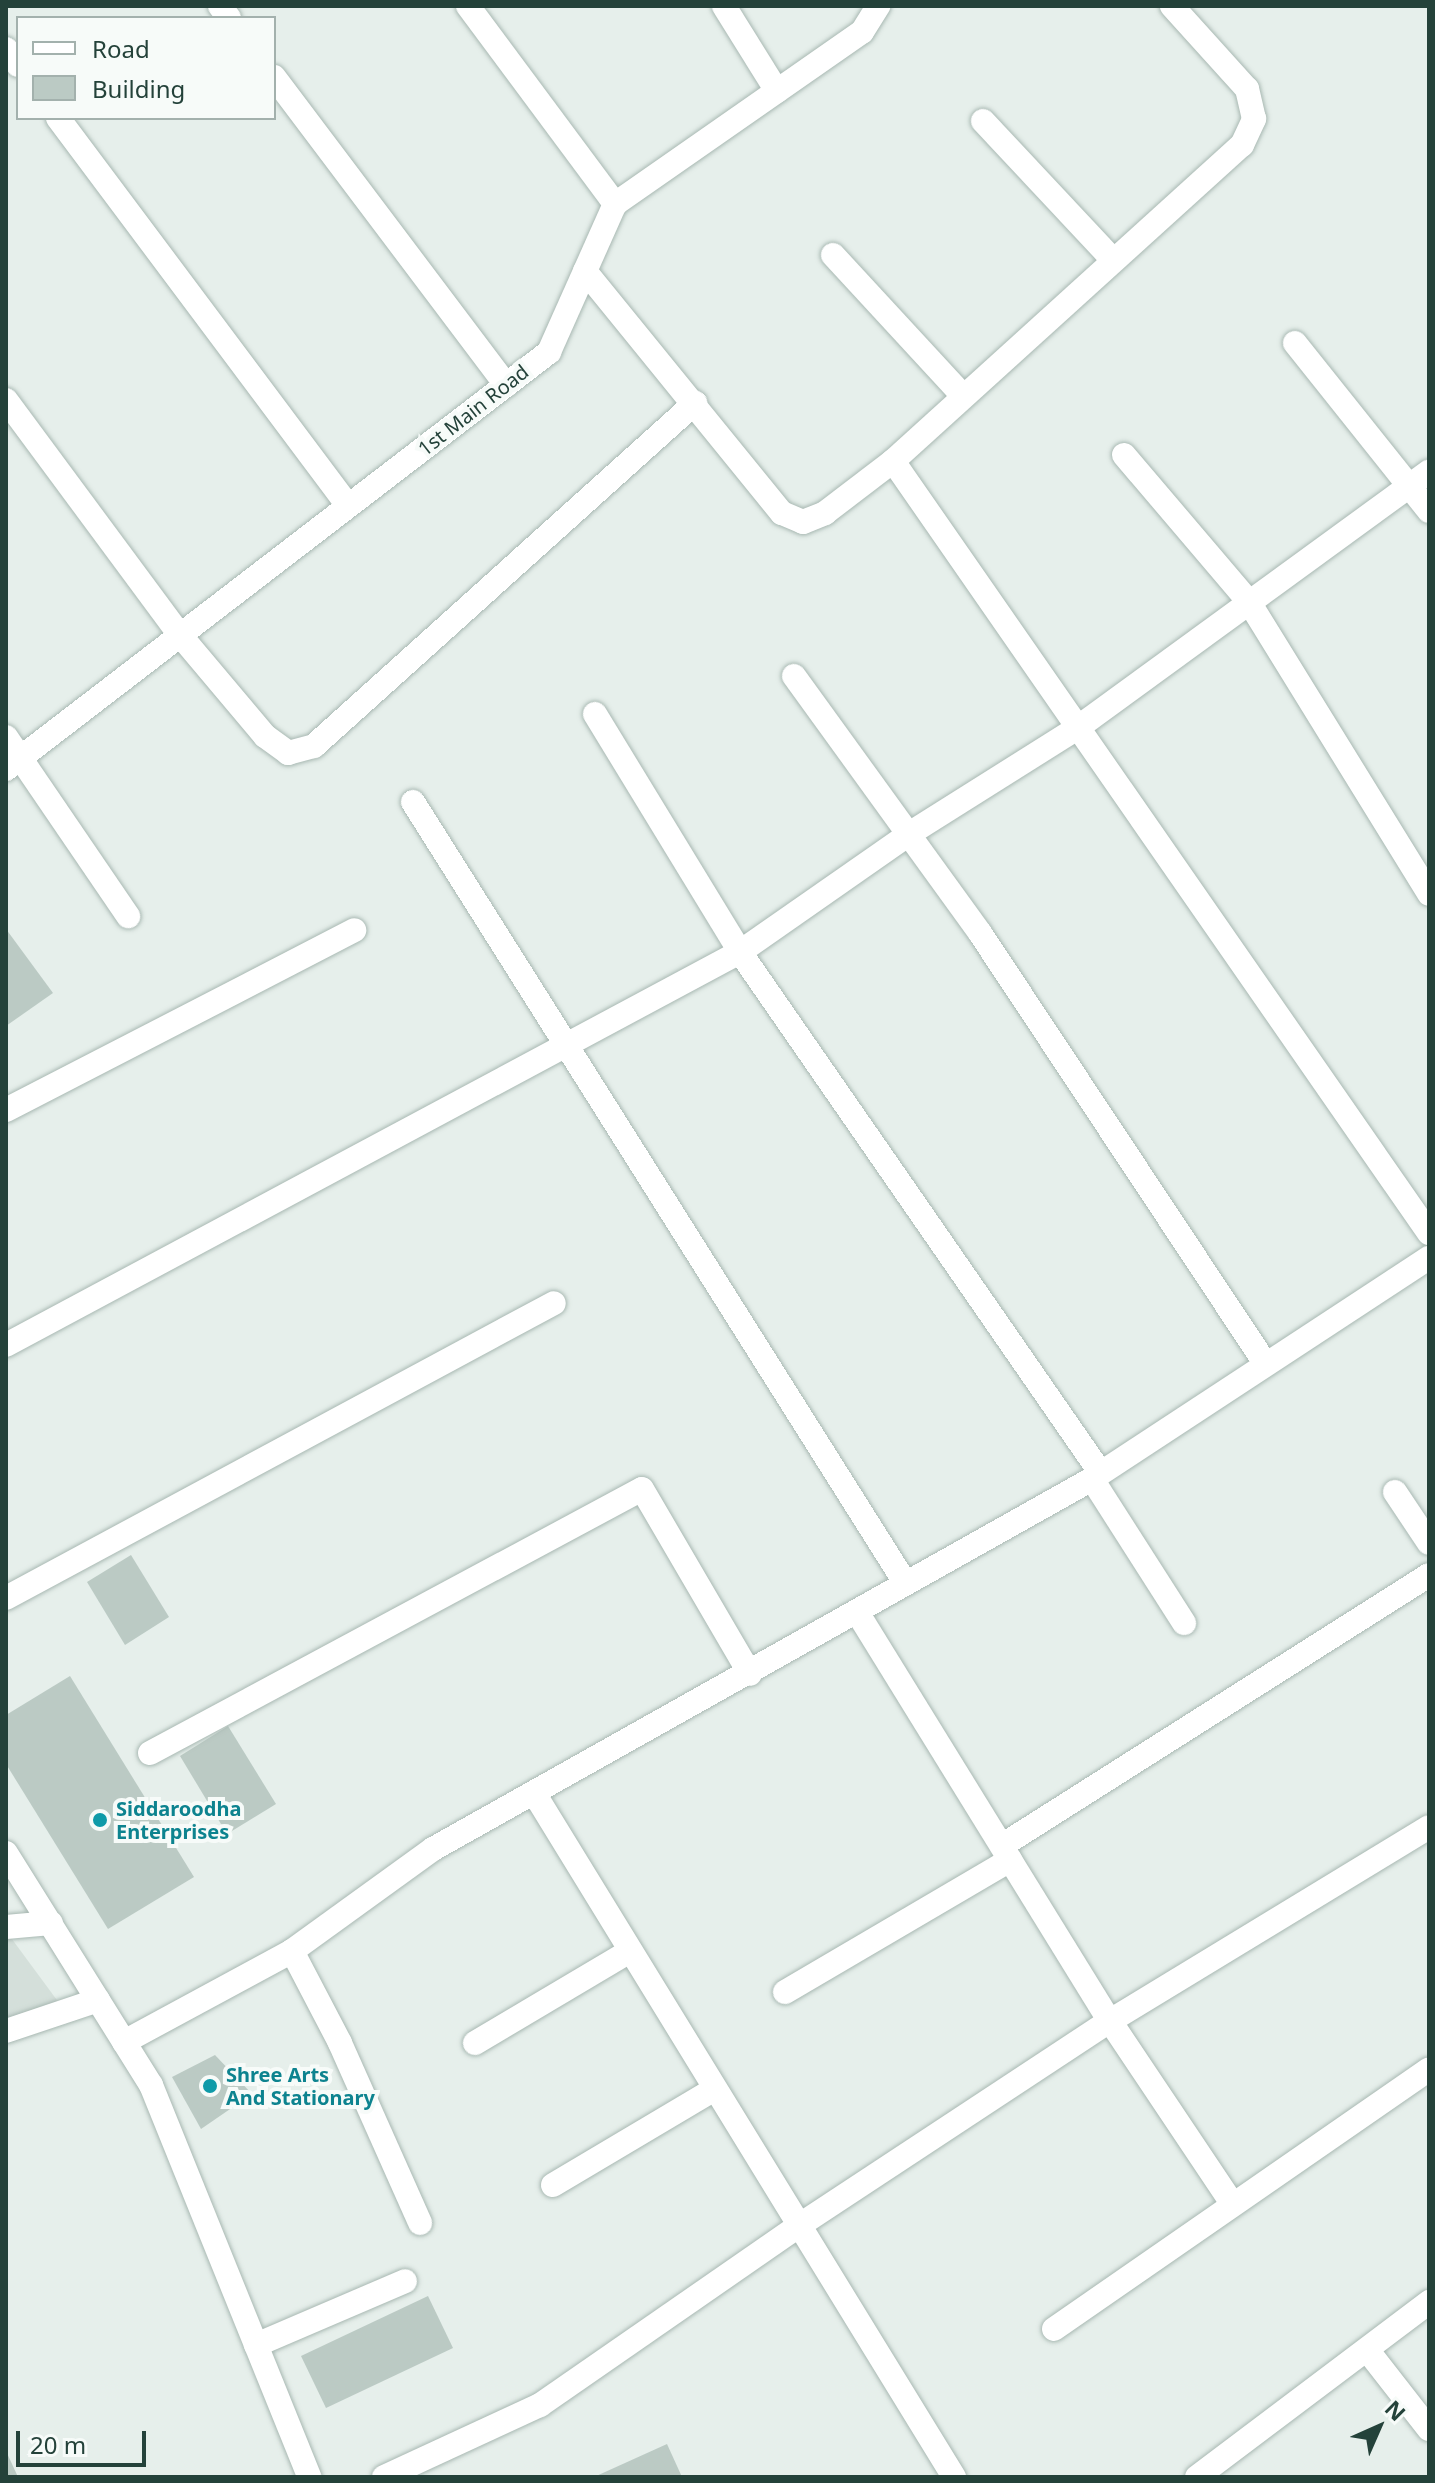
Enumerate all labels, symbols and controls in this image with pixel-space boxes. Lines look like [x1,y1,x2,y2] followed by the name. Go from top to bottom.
[16,16,276,120] legend
[92,32,150,65] text: Road
[92,72,185,105] text: Building
[413,359,533,461] street label: 1st Main Road
[116,1796,241,1843] place label: Siddaroodha Enterprises
[91,1811,109,1829] marker: Siddaroodha Enterprises
[226,2062,375,2109] place label: Shree Arts And Stationary
[201,2077,219,2095] marker: Shree Arts And Stationary
[1339,2387,1419,2467] north arrow
[1379,2393,1413,2427] text: N
[20,2415,150,2465] scale bar
[30,2428,86,2461] text: 20 m

